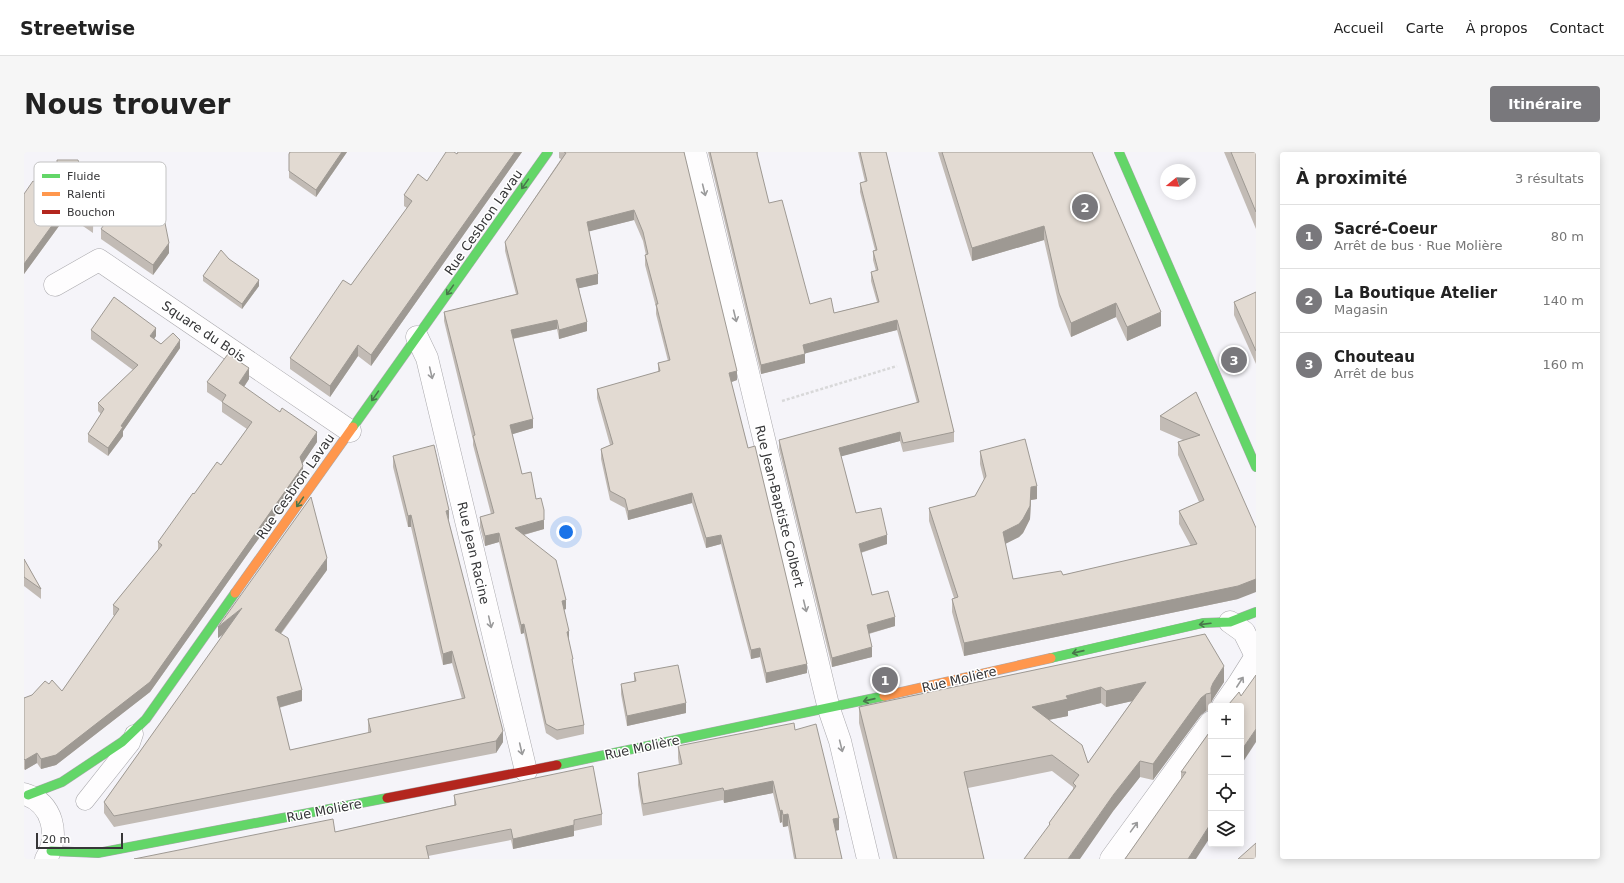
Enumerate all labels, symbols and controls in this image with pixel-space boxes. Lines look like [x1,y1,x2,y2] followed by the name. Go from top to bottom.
[20,17,135,39] text: Streetwise
[1334,20,1384,36] text: Accueil
[1406,20,1444,36] text: Carte
[1466,20,1528,36] text: À propos
[1550,20,1604,36] text: Contact
[1490,86,1600,122] button: Itinéraire
[24,88,230,121] text: Nous trouver
[34,162,166,226] legend
[1160,164,1196,200] north arrow
[441,167,526,278] street label: Rue Cesbron Lavau
[1296,168,1407,188] text: À proximité
[67,170,100,183] text: Fluide
[1515,171,1584,186] text: 3 résultats
[521,178,530,189] one-way arrow
[701,183,709,196] one-way arrow
[67,188,105,201] text: Ralenti
[1072,192,1098,222] pin: 2
[67,206,115,219] text: Bouchon
[1334,220,1437,238] text: Sacré-Coeur
[1304,229,1314,244] text: 1
[1551,229,1584,244] text: 80 m
[1334,238,1503,253] text: Arrêt de bus · Rue Molière
[446,284,454,295] one-way arrow
[1334,284,1497,302] text: La Boutique Atelier
[1304,293,1314,308] text: 2
[1542,293,1584,308] text: 140 m
[159,298,249,365] street label: Square du Bois
[1334,302,1388,317] text: Magasin
[731,310,739,323] one-way arrow
[1221,345,1247,375] pin: 3
[1334,348,1415,366] text: Chouteau
[1304,357,1314,372] text: 3
[1542,357,1584,372] text: 160 m
[427,366,435,379] one-way arrow
[1334,366,1414,381] text: Arrêt de bus
[371,390,379,401] one-way arrow
[752,424,807,589] street label: Rue Jean-Baptiste Colbert
[253,431,338,542] street label: Rue Cesbron Lavau
[296,496,304,507] one-way arrow
[454,500,493,606] street label: Rue Jean Racine
[556,522,576,542] your location
[801,599,809,612] one-way arrow
[487,615,495,628] one-way arrow
[1199,620,1212,628] one-way arrow
[1072,649,1085,656] one-way arrow
[920,664,998,695] street label: Rue Molière
[872,665,898,695] pin: 1
[1236,676,1244,687] one-way arrow
[863,696,876,704] one-way arrow
[1208,703,1244,847] map controls
[1208,703,1244,739] button: +
[603,732,681,763] street label: Rue Molière
[837,739,845,752] one-way arrow
[1208,739,1244,775] button: −
[517,742,525,755] one-way arrow
[1208,775,1244,811] button: locate
[285,796,363,825] street label: Rue Molière
[1208,811,1244,847] button: layers
[1130,822,1138,833] one-way arrow
[36,831,123,850] scale bar
[42,833,70,846] text: 20 m

